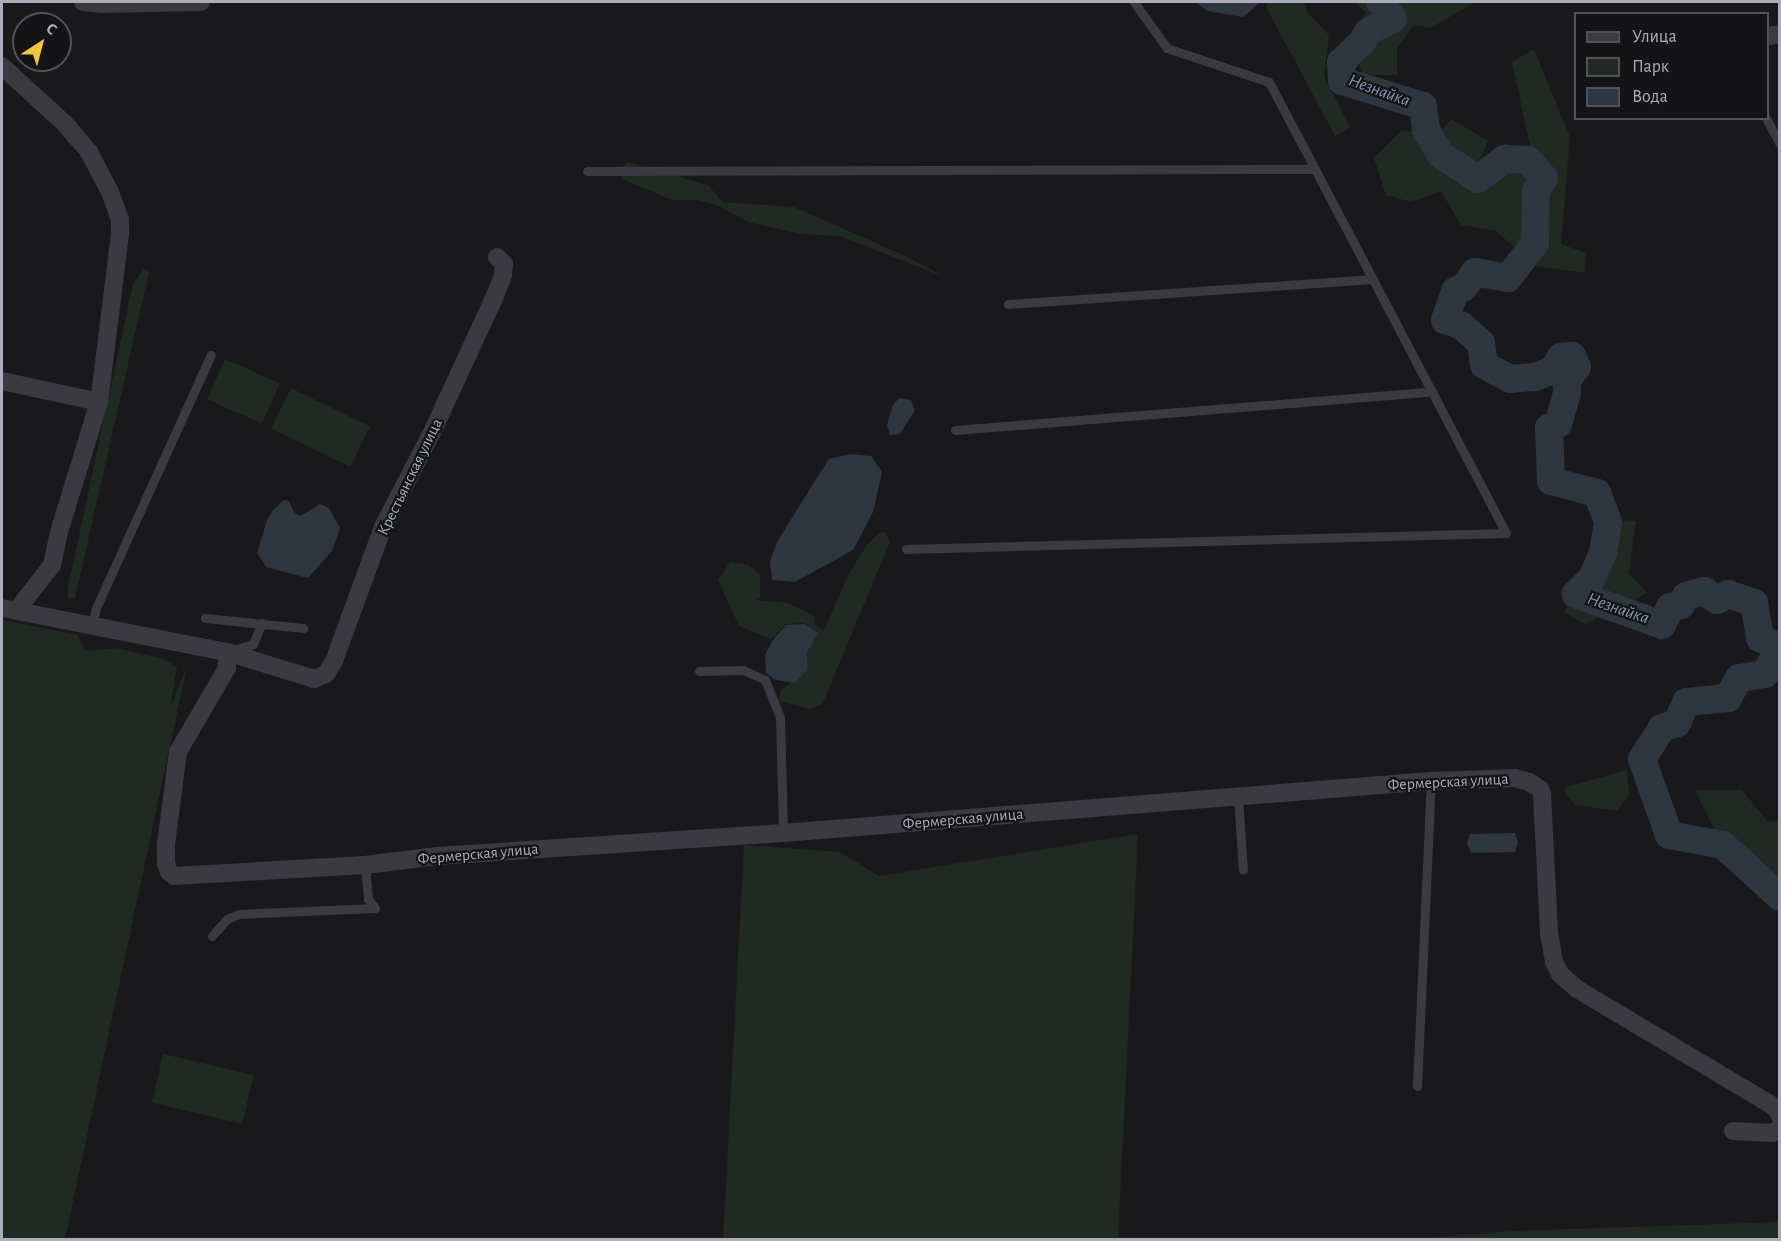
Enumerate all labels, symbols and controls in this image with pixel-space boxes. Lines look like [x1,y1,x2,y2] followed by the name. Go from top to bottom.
[12,12,72,72] north arrow
[1574,12,1769,120] legend
[43,20,60,38] text: С
[1632,28,1677,46] text: Улица
[1632,58,1669,76] text: Парк
[1345,70,1413,112] water label: Незнайка
[1632,88,1668,106] text: Вода
[373,415,447,539] street label: Крестьянская улица
[1584,588,1652,630] water label: Незнайка
[1387,769,1509,795] street label: Фермерская улица
[902,804,1024,834] street label: Фермерская улица
[417,839,539,869] street label: Фермерская улица

